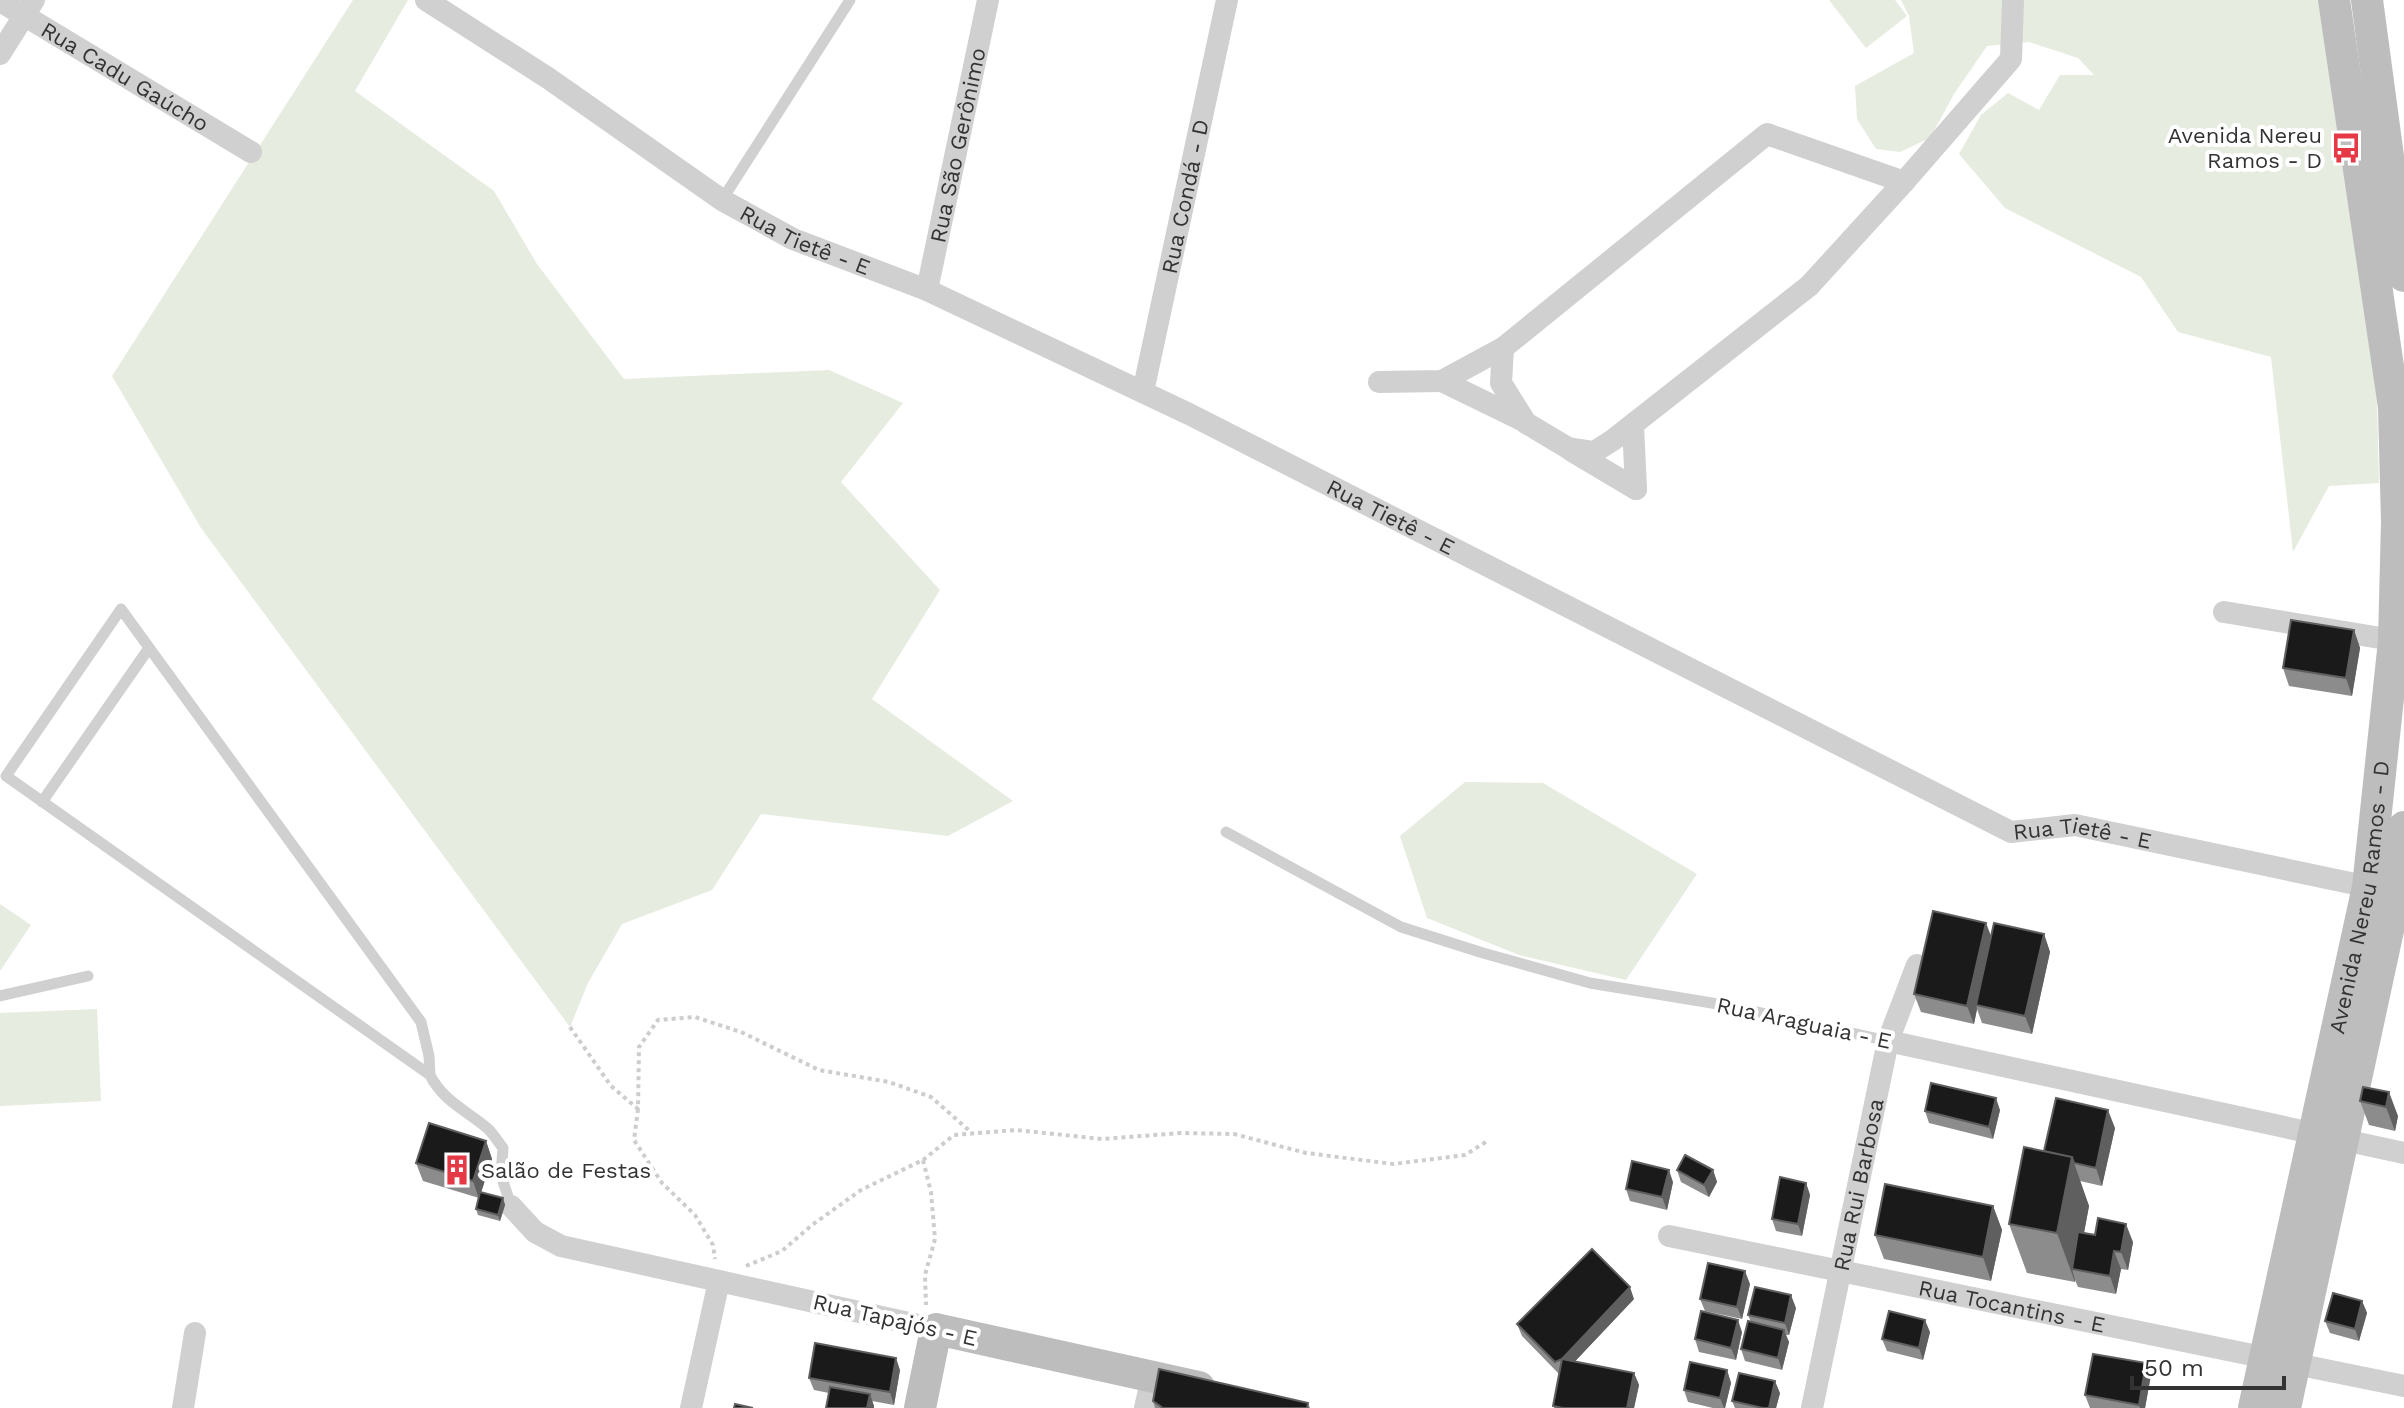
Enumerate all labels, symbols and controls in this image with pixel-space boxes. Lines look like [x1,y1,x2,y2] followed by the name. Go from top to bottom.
[37,16,213,136] street label: Rua Cadu Gaúcho
[925,45,990,245] street label: Rua São Gerônimo
[1156,117,1214,276] street label: Rua Condá - D
[2168,123,2322,173] place label: Avenida Nereu Ramos - D
[2329,131,2363,165] bus stop icon: Avenida Nereu Ramos - D
[736,200,874,280] street label: Rua Tietê - E
[1323,474,1459,560] street label: Rua Tietê - E
[2324,759,2394,1036] street label: Avenida Nereu Ramos - D
[2012,812,2154,853] street label: Rua Tietê - E
[1714,992,1894,1054] street label: Rua Araguaia - E
[1828,1096,1888,1273] street label: Rua Rui Barbosa
[440,1153,474,1187] building icon: Salão de Festas
[481,1158,651,1183] place label: Salão de Festas
[1916,1275,2107,1337] street label: Rua Tocantins - E
[811,1289,979,1351] street label: Rua Tapajós - E
[2132,1340,2284,1390] scale bar
[2144,1354,2204,1382] text: 50 m

